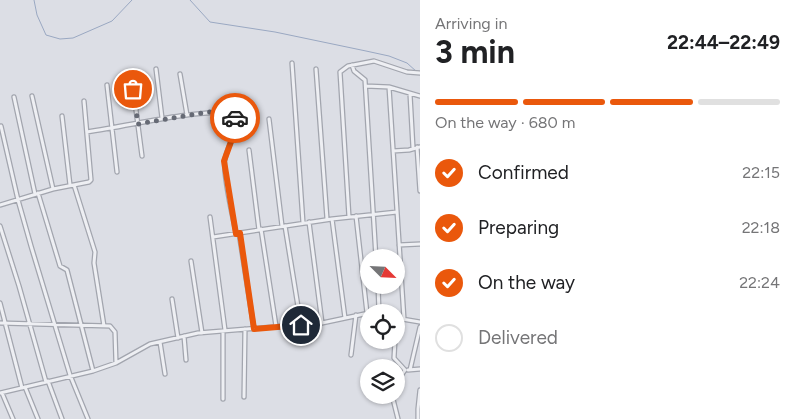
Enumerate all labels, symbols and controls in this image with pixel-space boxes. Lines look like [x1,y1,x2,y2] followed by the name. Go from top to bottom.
[435,14,507,33] text: Arriving in
[667,31,780,54] text: 22:44–22:49
[435,33,515,71] text: 3 min
[112,68,154,110] pin
[119,75,147,103] icon: bag
[210,93,260,143] courier
[221,104,249,132] icon: car
[435,113,575,132] text: On the way · 680 m
[435,159,463,187] icon: check
[478,161,569,184] text: Confirmed
[742,163,780,182] text: 22:15
[435,214,463,242] icon: check
[478,216,559,239] text: Preparing
[742,218,780,237] text: 22:18
[360,249,405,294] north arrow
[360,249,405,404] map controls
[435,269,463,297] icon: check
[478,271,575,294] text: On the way
[739,273,780,292] text: 22:24
[280,304,322,346] pin
[360,304,405,349] button: locate
[287,311,315,339] icon: home
[478,326,558,349] text: Delivered
[360,359,405,404] button: layers

